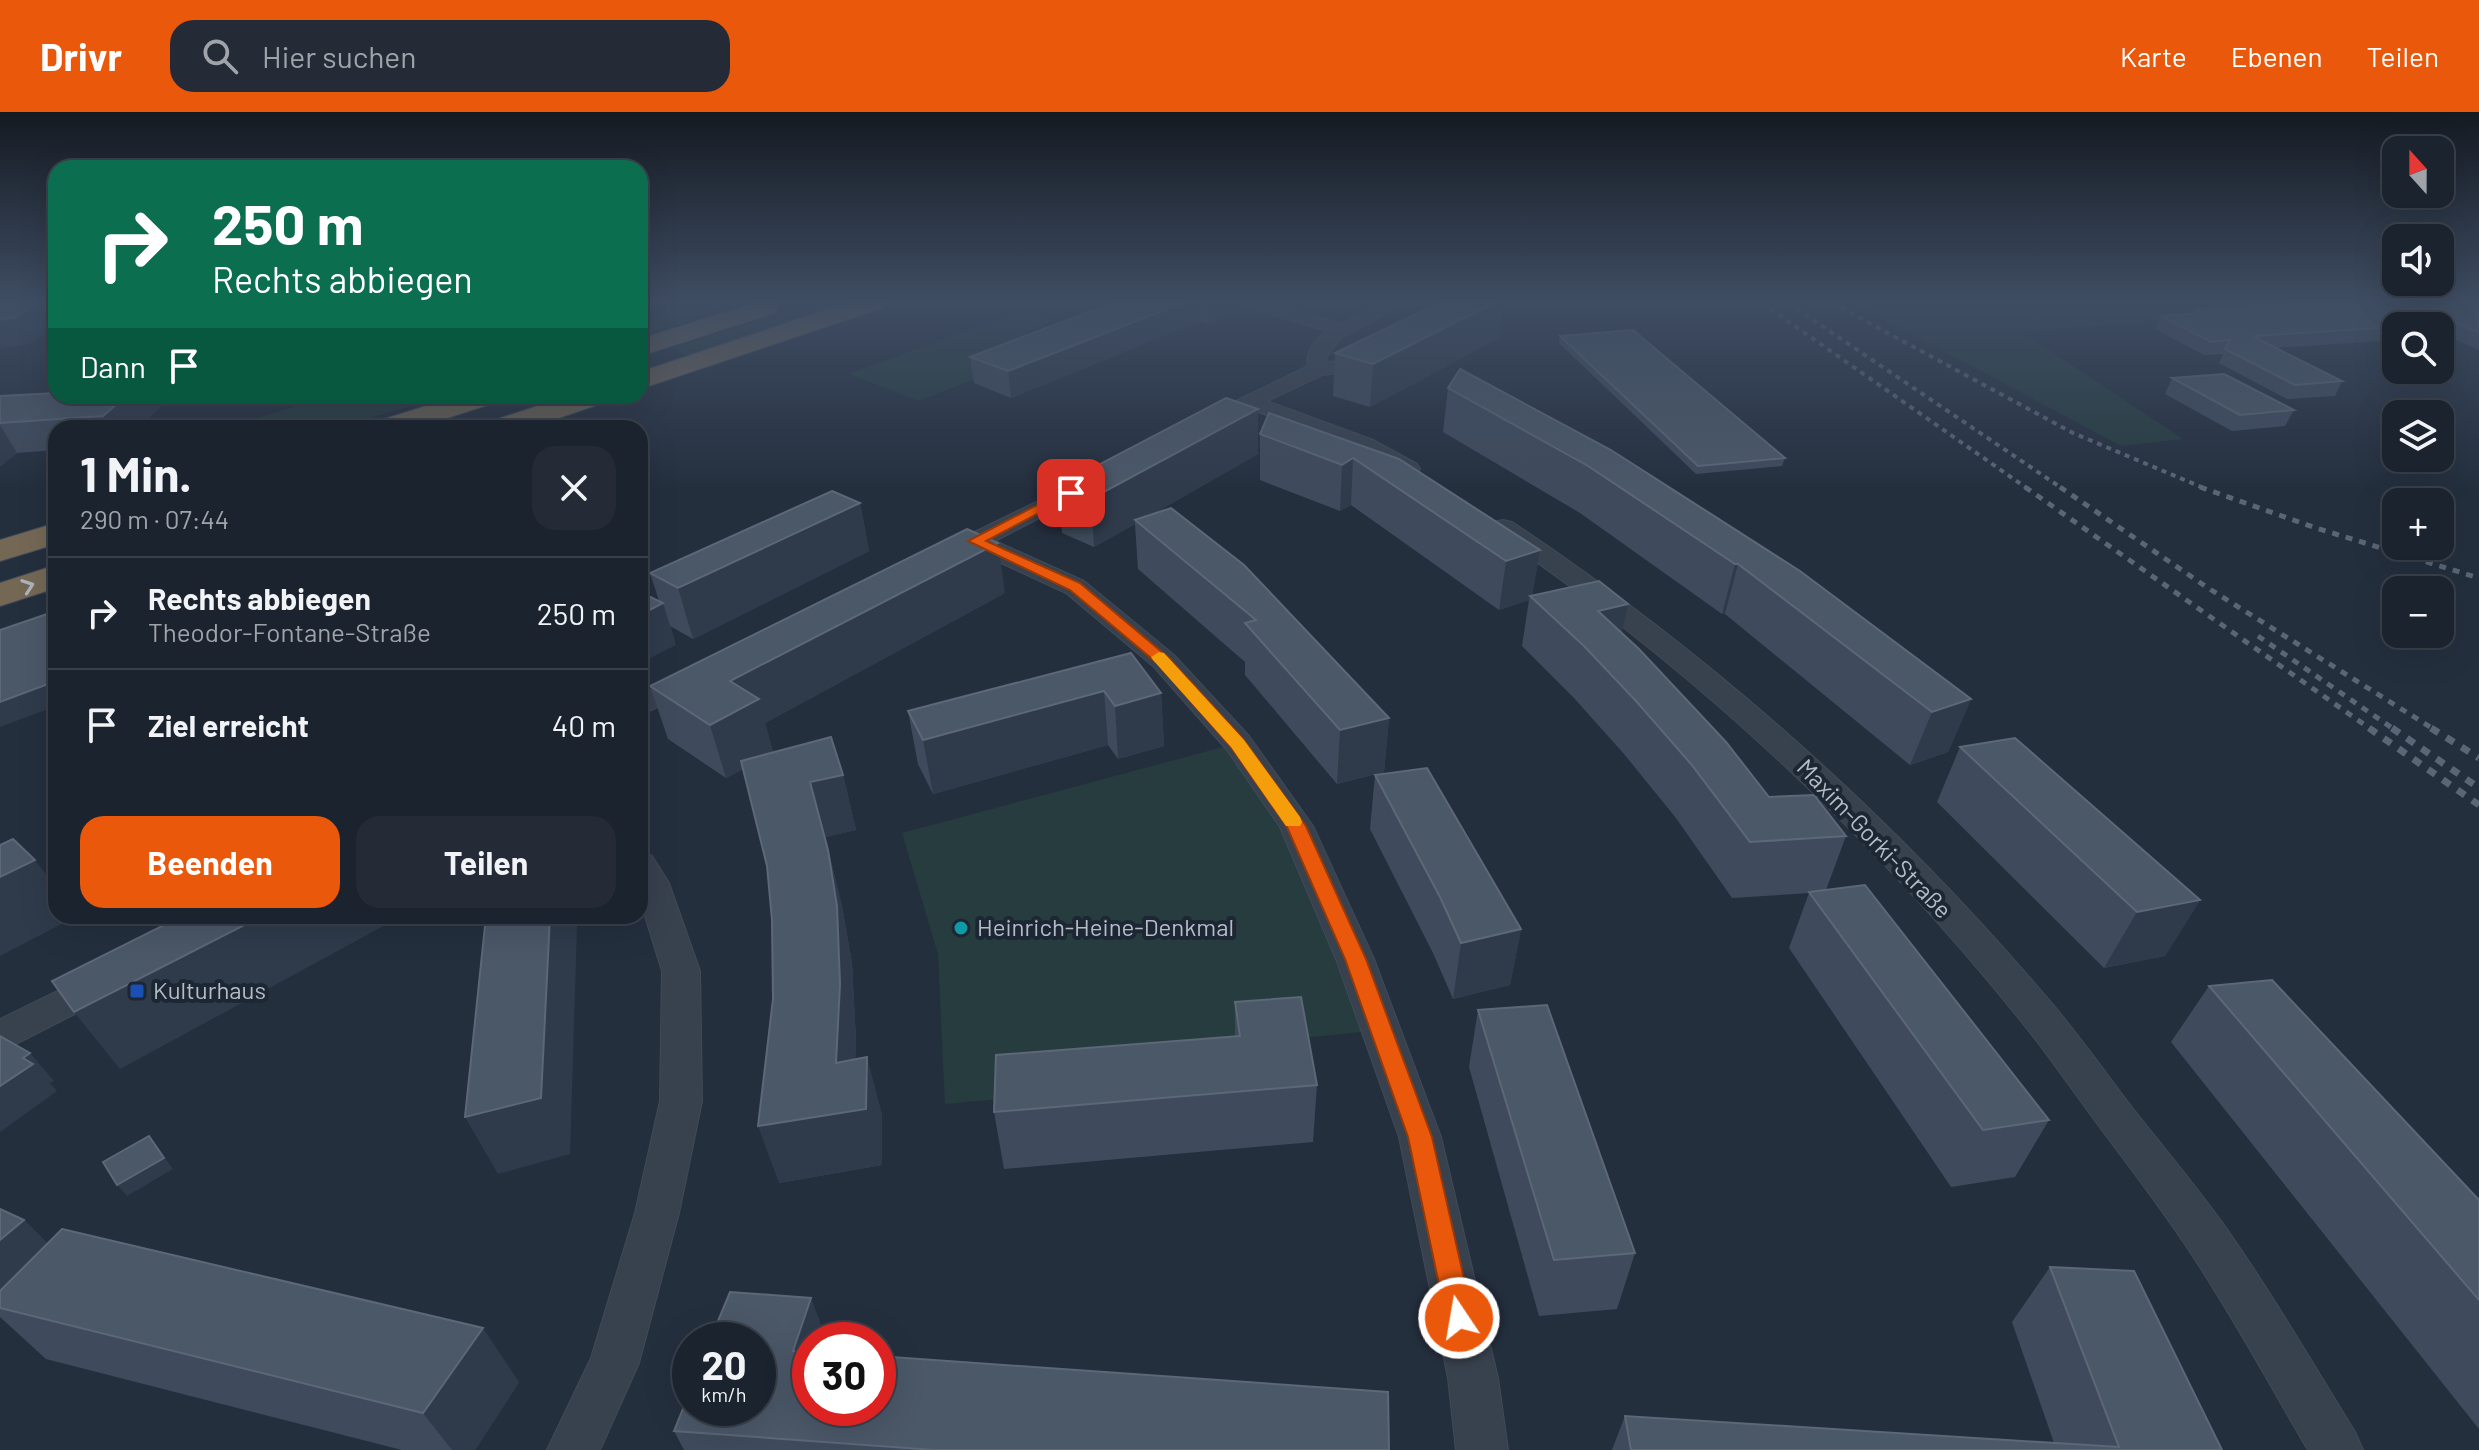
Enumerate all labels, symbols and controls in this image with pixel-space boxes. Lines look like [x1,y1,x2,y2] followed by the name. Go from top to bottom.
[170,20,730,92] search box
[40,33,122,79] text: Drivr
[198,34,242,78] icon: search
[262,38,416,74] text: Hier suchen
[2120,39,2187,73] text: Karte
[2231,39,2323,73] text: Ebenen
[2367,39,2439,73] text: Teilen
[2382,136,2454,208] north arrow
[2382,136,2454,648] map controls
[212,189,363,256] text: 250 m
[80,192,184,296] icon: right
[2382,224,2454,296] button: sound
[212,257,473,300] text: Rechts abbiegen
[2382,312,2454,384] button: search
[162,344,206,388] icon: arrive
[80,348,146,384] text: Dann
[2382,400,2454,472] button: layers
[80,444,192,502] text: 1 Min.
[532,446,616,530] button: close
[1037,459,1105,527] pin
[1049,471,1093,515] icon: arrive
[2382,488,2454,560] button: +
[80,503,229,534] text: 290 m · 07:44
[2382,576,2454,648] button: −
[20,579,34,595] one-way arrow
[148,580,371,616] text: Rechts abbiegen
[80,591,124,635] icon: right
[537,595,616,631] text: 250 m
[148,616,431,647] text: Theodor-Fontane-Straße
[80,703,124,747] icon: arrive
[148,707,309,743] text: Ziel erreicht
[552,707,616,743] text: 40 m
[1792,752,1958,924] street label: Maxim-Gorki-Straße
[80,816,340,908] button: Beenden
[356,816,616,908] button: Teilen
[977,912,1234,941] place label: Heinrich-Heine-Denkmal
[952,919,970,937] marker: Heinrich-Heine-Denkmal
[153,975,266,1004] place label: Kulturhaus
[128,982,146,1000] marker: Kulturhaus
[1417,1276,1501,1360] position arrow
[792,1322,896,1426] speed limit sign: 30
[701,1340,747,1388] text: 20
[701,1382,747,1406] text: km/h

